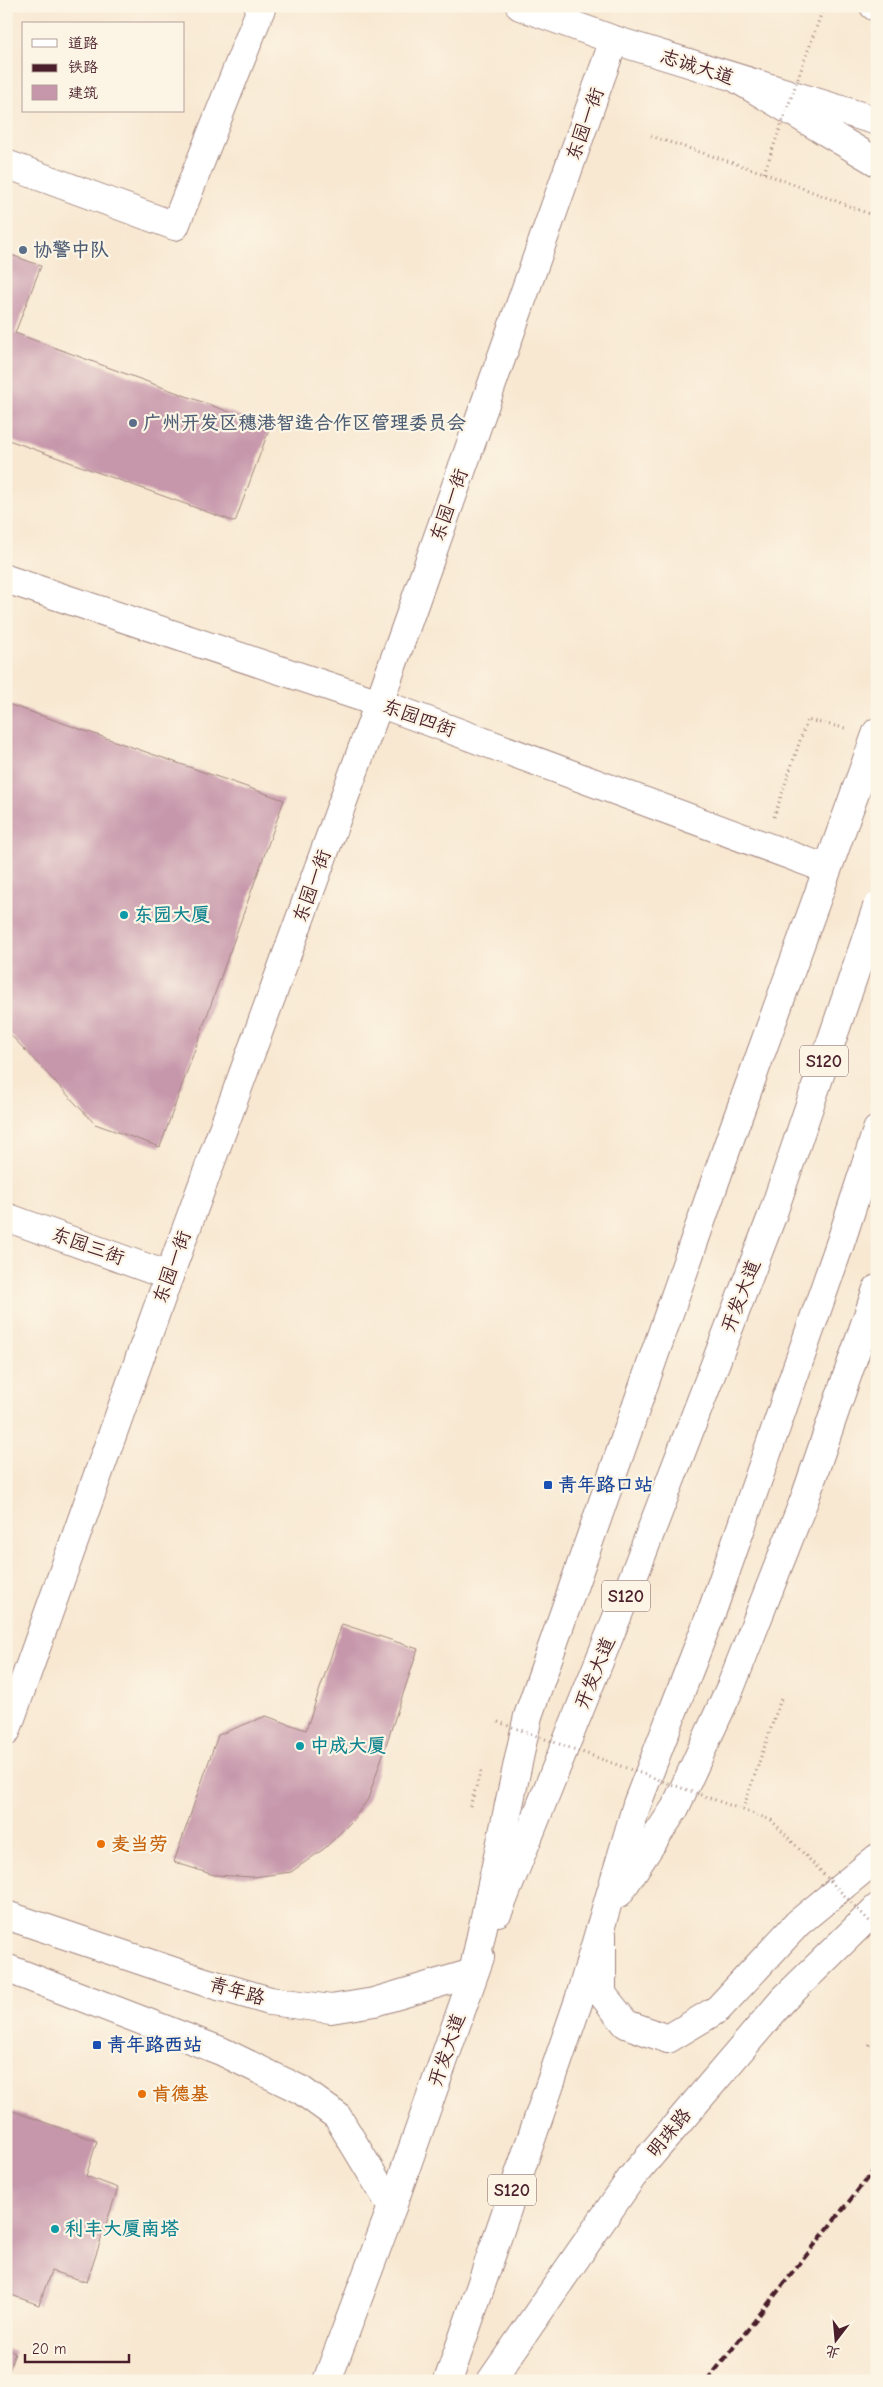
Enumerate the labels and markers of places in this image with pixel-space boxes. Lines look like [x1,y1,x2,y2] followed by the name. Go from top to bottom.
[33,239,109,261] place label: 协警中队
[17,244,29,256] marker: 协警中队
[143,412,466,434] place label: 广州开发区穗港智造合作区管理委员会
[127,417,139,429] marker: 广州开发区穗港智造合作区管理委员会
[134,904,210,926] place label: 东园大厦
[118,909,130,921] marker: 东园大厦
[558,1474,653,1496] place label: 青年路口站
[542,1479,554,1491] marker: 青年路口站
[310,1735,386,1757] place label: 中成大厦
[294,1740,306,1752] marker: 中成大厦
[111,1833,168,1855] place label: 麦当劳
[95,1838,107,1850] marker: 麦当劳
[107,2034,202,2056] place label: 青年路西站
[91,2039,103,2051] marker: 青年路西站
[152,2083,209,2105] place label: 肯德基
[136,2088,148,2100] marker: 肯德基
[65,2218,179,2240] place label: 利丰大厦南塔
[49,2223,61,2235] marker: 利丰大厦南塔

